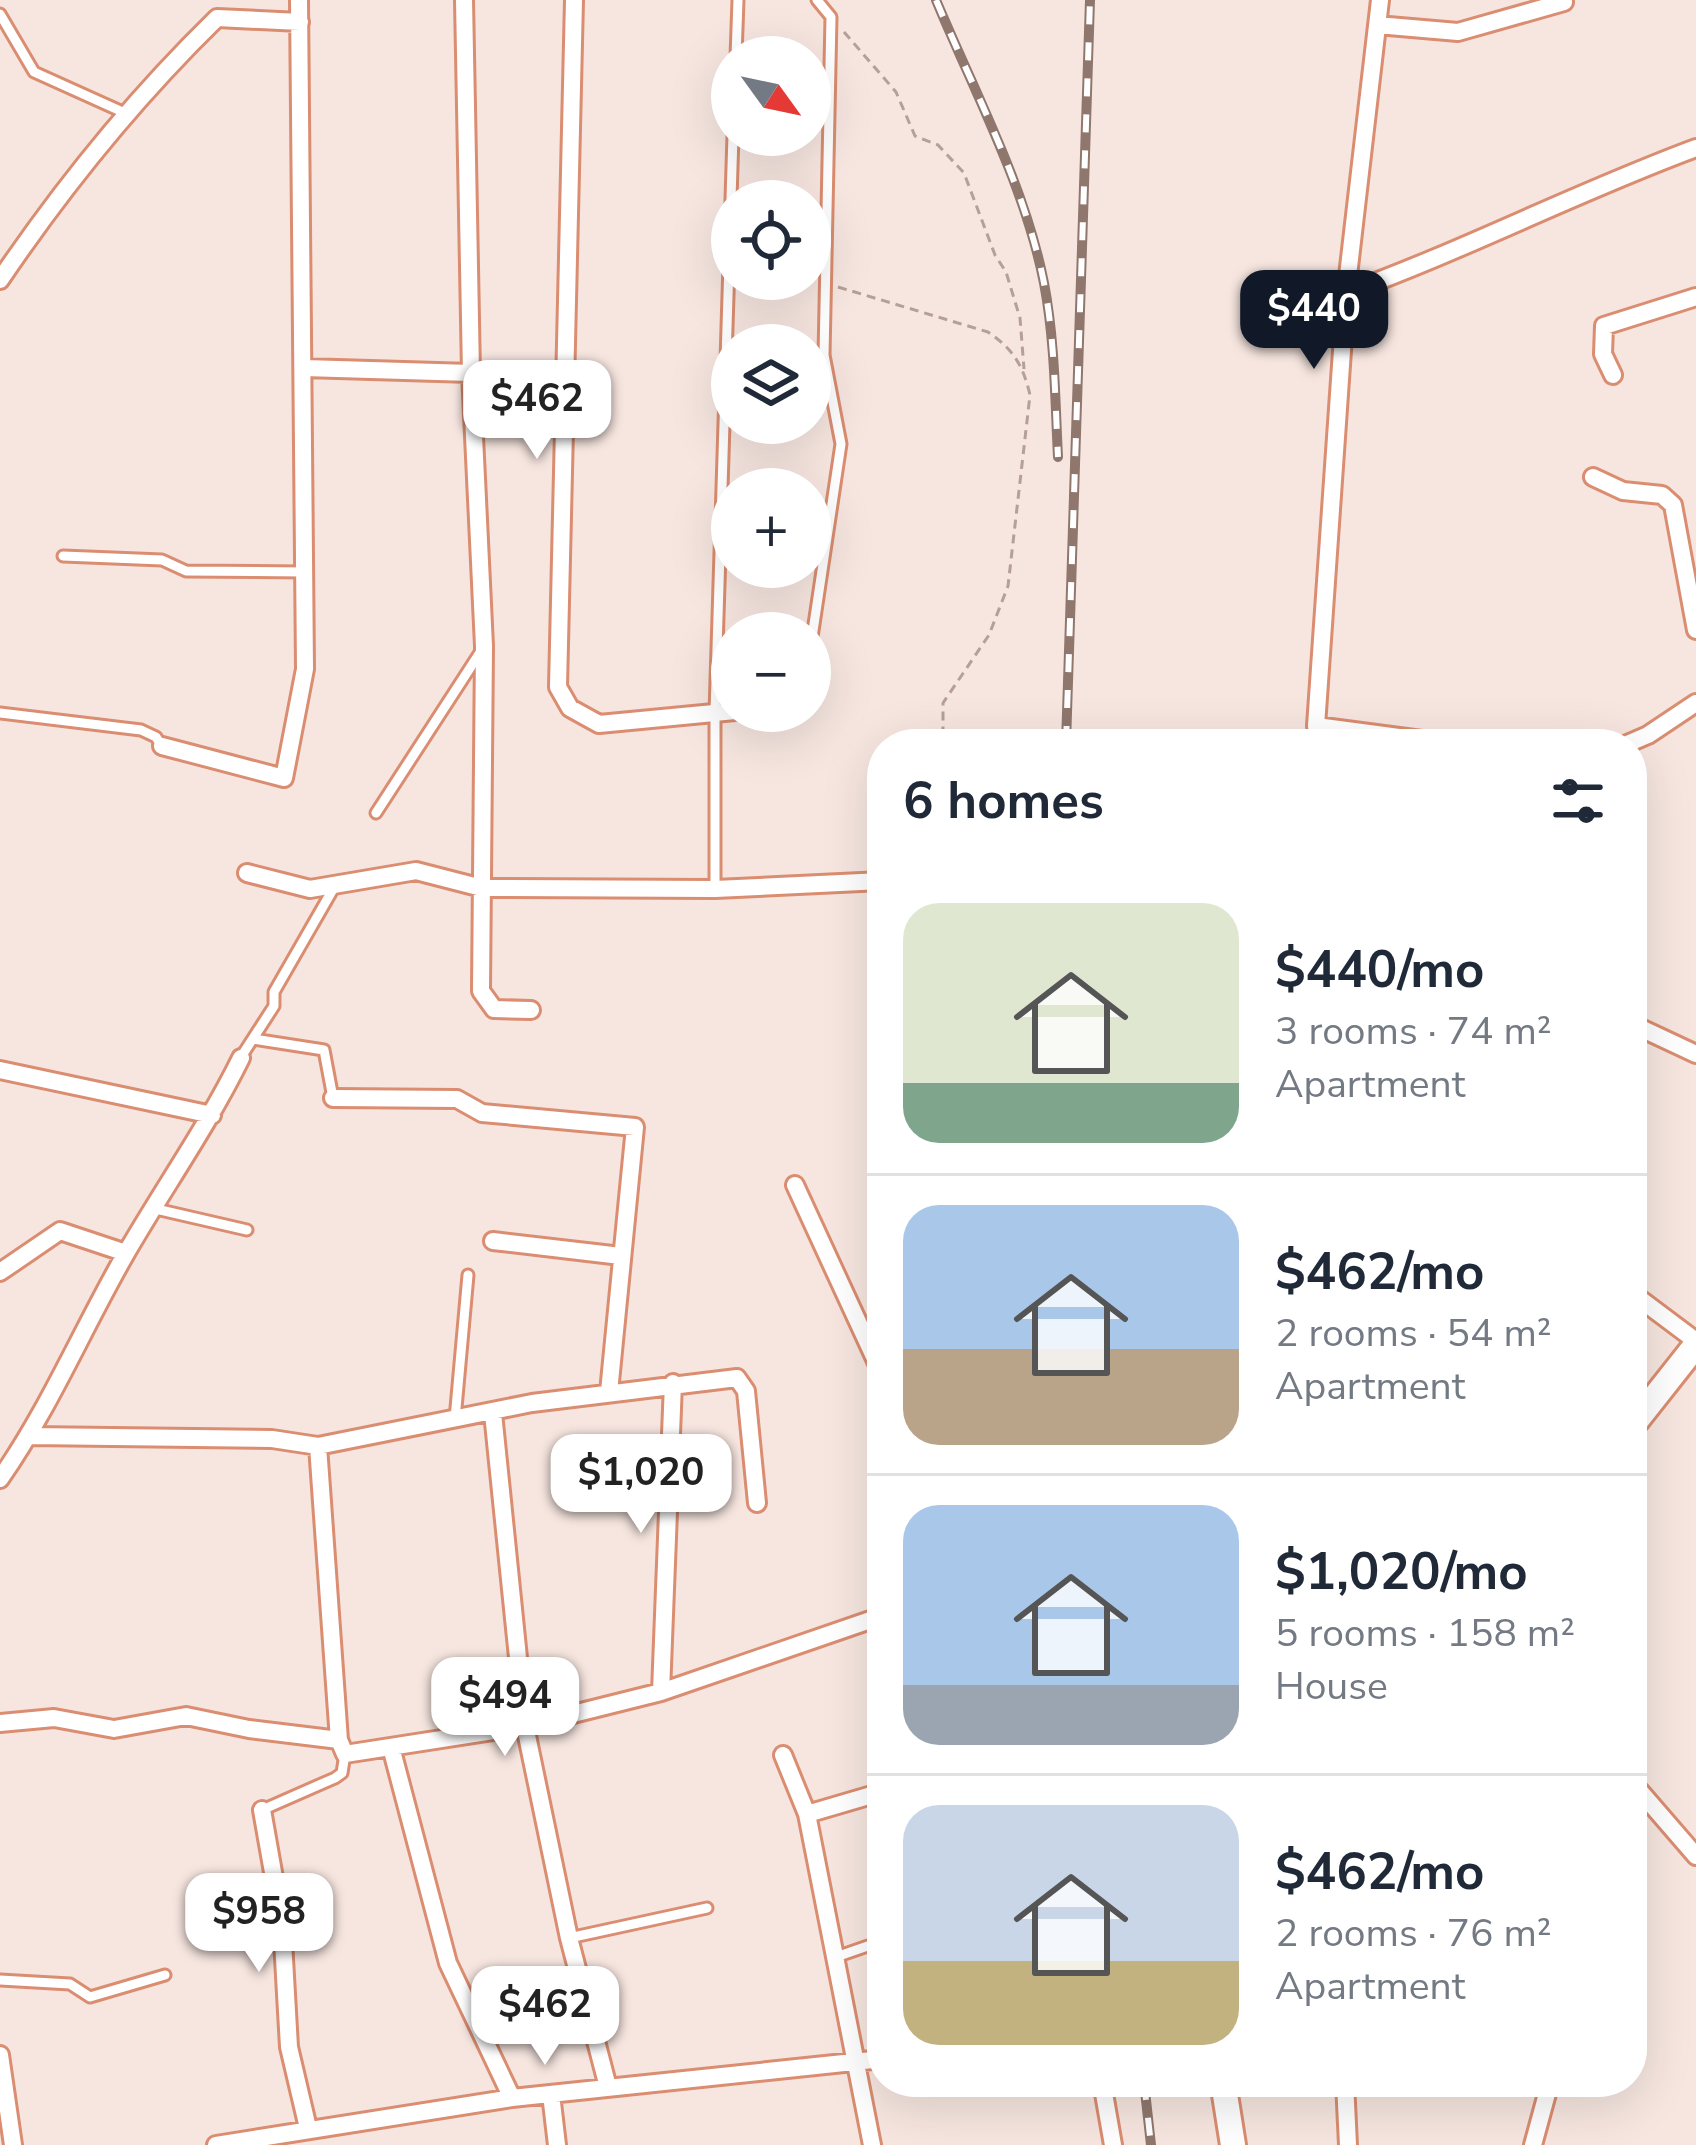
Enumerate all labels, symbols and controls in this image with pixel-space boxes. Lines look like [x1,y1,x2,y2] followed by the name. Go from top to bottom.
[711,36,831,156] north arrow
[711,36,831,732] map controls
[711,180,831,300] button: locate
[1243,270,1385,372] pin: $440
[1267,282,1361,335] text: $440
[711,324,831,444] button: layers
[466,360,608,462] pin: $462
[490,372,584,425] text: $462
[711,468,831,588] button: +
[711,612,831,732] button: −
[903,766,1104,836] text: 6 homes
[1545,768,1611,834] icon: filters
[1275,935,1484,1005] text: $440/mo
[999,951,1143,1095] icon: home
[1275,1005,1552,1058] text: 3 rooms · 74 m²
[1275,1058,1465,1111] text: Apartment
[1275,1237,1484,1307] text: $462/mo
[999,1253,1143,1397] icon: home
[1275,1307,1552,1360] text: 2 rooms · 54 m²
[1275,1360,1465,1413] text: Apartment
[543,1434,739,1536] pin: $1,020
[578,1446,704,1499] text: $1,020
[1275,1537,1528,1607] text: $1,020/mo
[999,1553,1143,1697] icon: home
[1275,1607,1575,1660] text: 5 rooms · 158 m²
[434,1657,576,1759] pin: $494
[1275,1660,1388,1713] text: House
[458,1669,552,1722] text: $494
[1275,1837,1484,1907] text: $462/mo
[999,1853,1143,1997] icon: home
[188,1873,330,1975] pin: $958
[212,1885,306,1938] text: $958
[1275,1907,1552,1960] text: 2 rooms · 76 m²
[1275,1960,1465,2013] text: Apartment
[474,1966,616,2068] pin: $462
[498,1978,592,2031] text: $462

